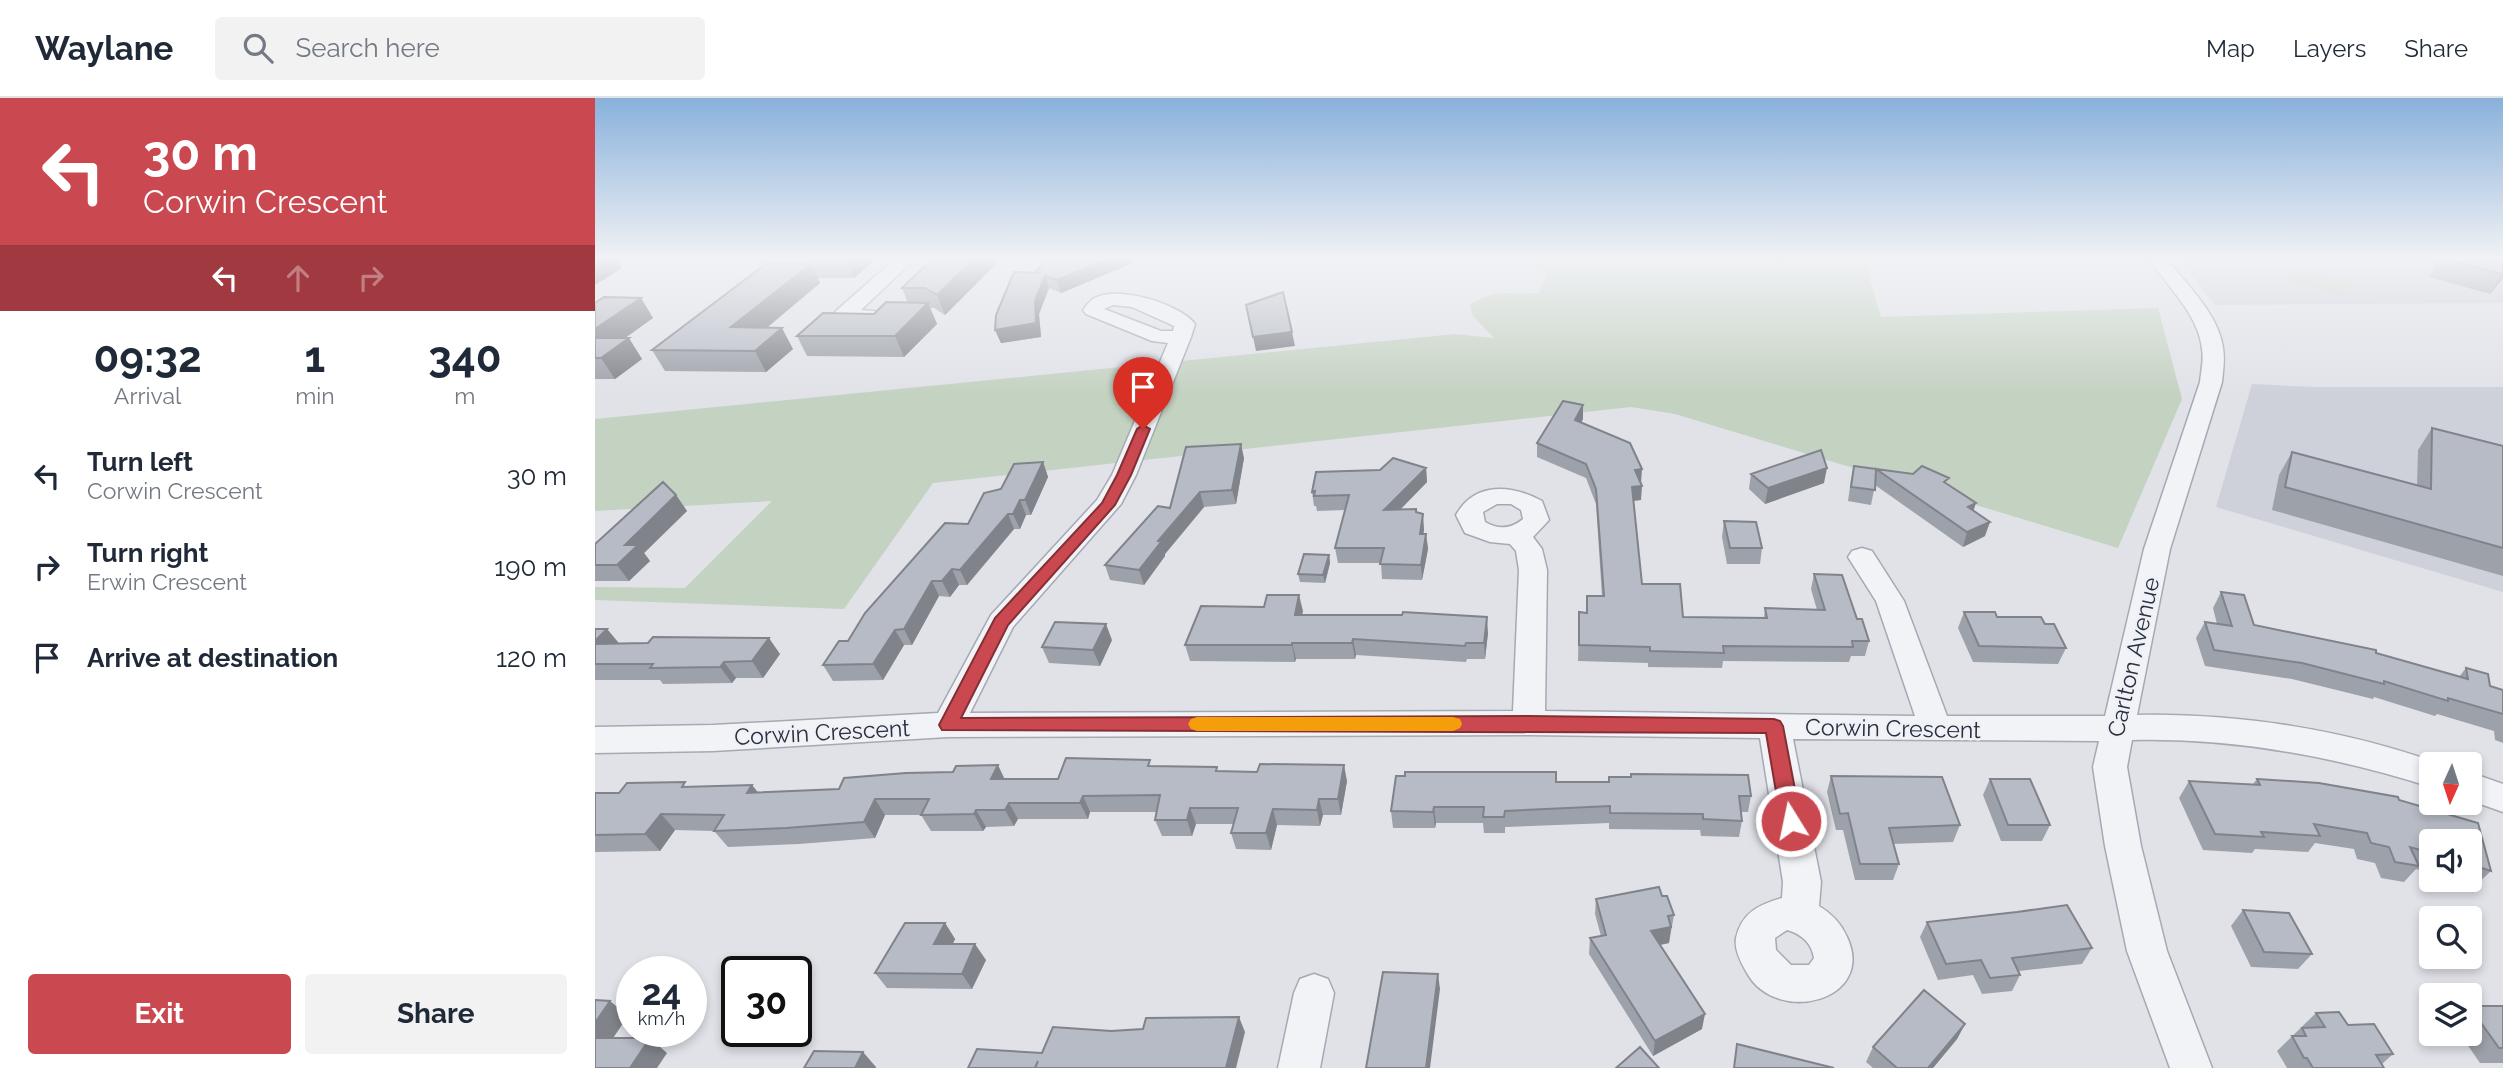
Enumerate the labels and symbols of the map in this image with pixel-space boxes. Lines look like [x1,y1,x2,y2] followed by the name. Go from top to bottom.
[1113,357,1173,429] pin
[2102,574,2164,740] street label: Carlton Avenue
[1805,713,1981,743] street label: Corwin Crescent
[734,714,911,750] street label: Corwin Crescent
[2419,752,2481,816] north arrow
[1754,784,1828,858] position arrow
[721,956,812,1047] speed limit sign: 30

